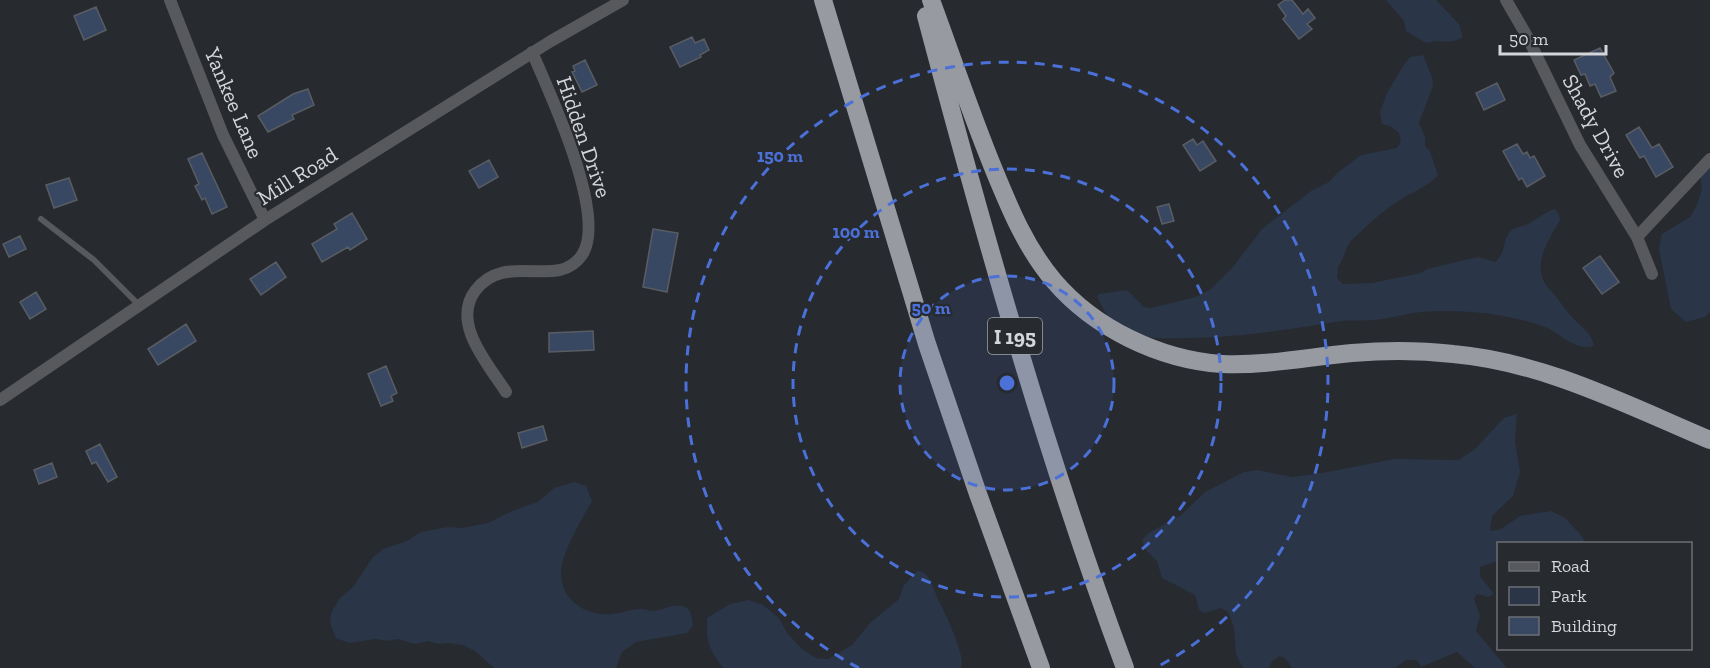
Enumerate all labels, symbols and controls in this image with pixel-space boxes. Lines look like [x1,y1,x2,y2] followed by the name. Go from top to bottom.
[1500,18,1606,56] scale bar
[1509,28,1549,50] text: 50 m
[198,43,269,162] street label: Yankee Lane
[1557,70,1635,182] street label: Shady Drive
[551,73,617,201] street label: Hidden Drive
[252,141,342,211] street label: Mill Road
[757,145,803,167] text: 150 m
[832,221,880,243] text: 100 m
[912,297,951,319] text: 50 m
[988,318,1042,354] road number: I 195
[997,373,1017,393] centre of rings
[1497,542,1692,650] legend
[1551,555,1590,577] text: Road
[1551,585,1587,607] text: Park
[1551,615,1617,637] text: Building

